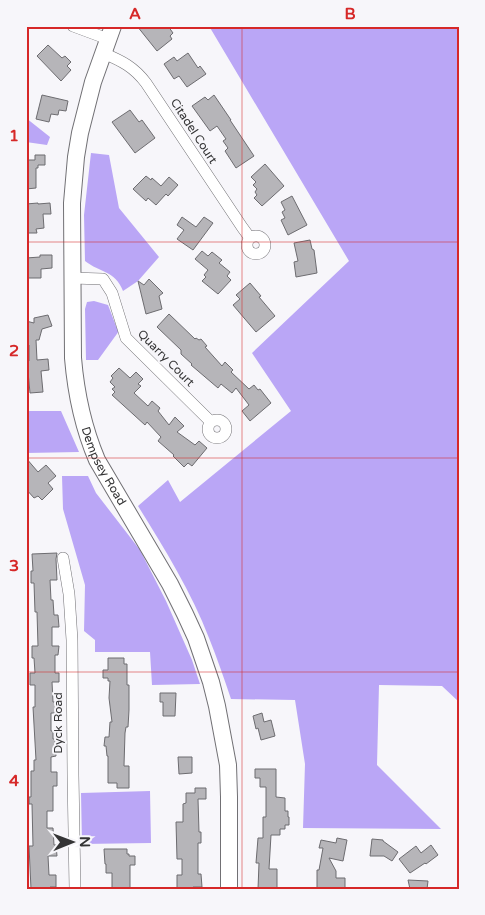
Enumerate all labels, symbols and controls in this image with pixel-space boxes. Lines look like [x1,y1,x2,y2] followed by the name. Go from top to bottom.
[129,4,141,24] text: A
[344,4,356,24] text: B
[168,96,221,167] street label: Citadel Court
[9,126,19,146] text: 1
[135,327,198,390] street label: Quarry Court
[9,341,19,361] text: 2
[79,425,129,508] street label: Dempsey Road
[9,556,19,576] text: 3
[51,692,65,754] street label: Dyck Road
[9,771,19,791] text: 4
[48,818,98,868] north arrow
[76,836,93,848] text: N

